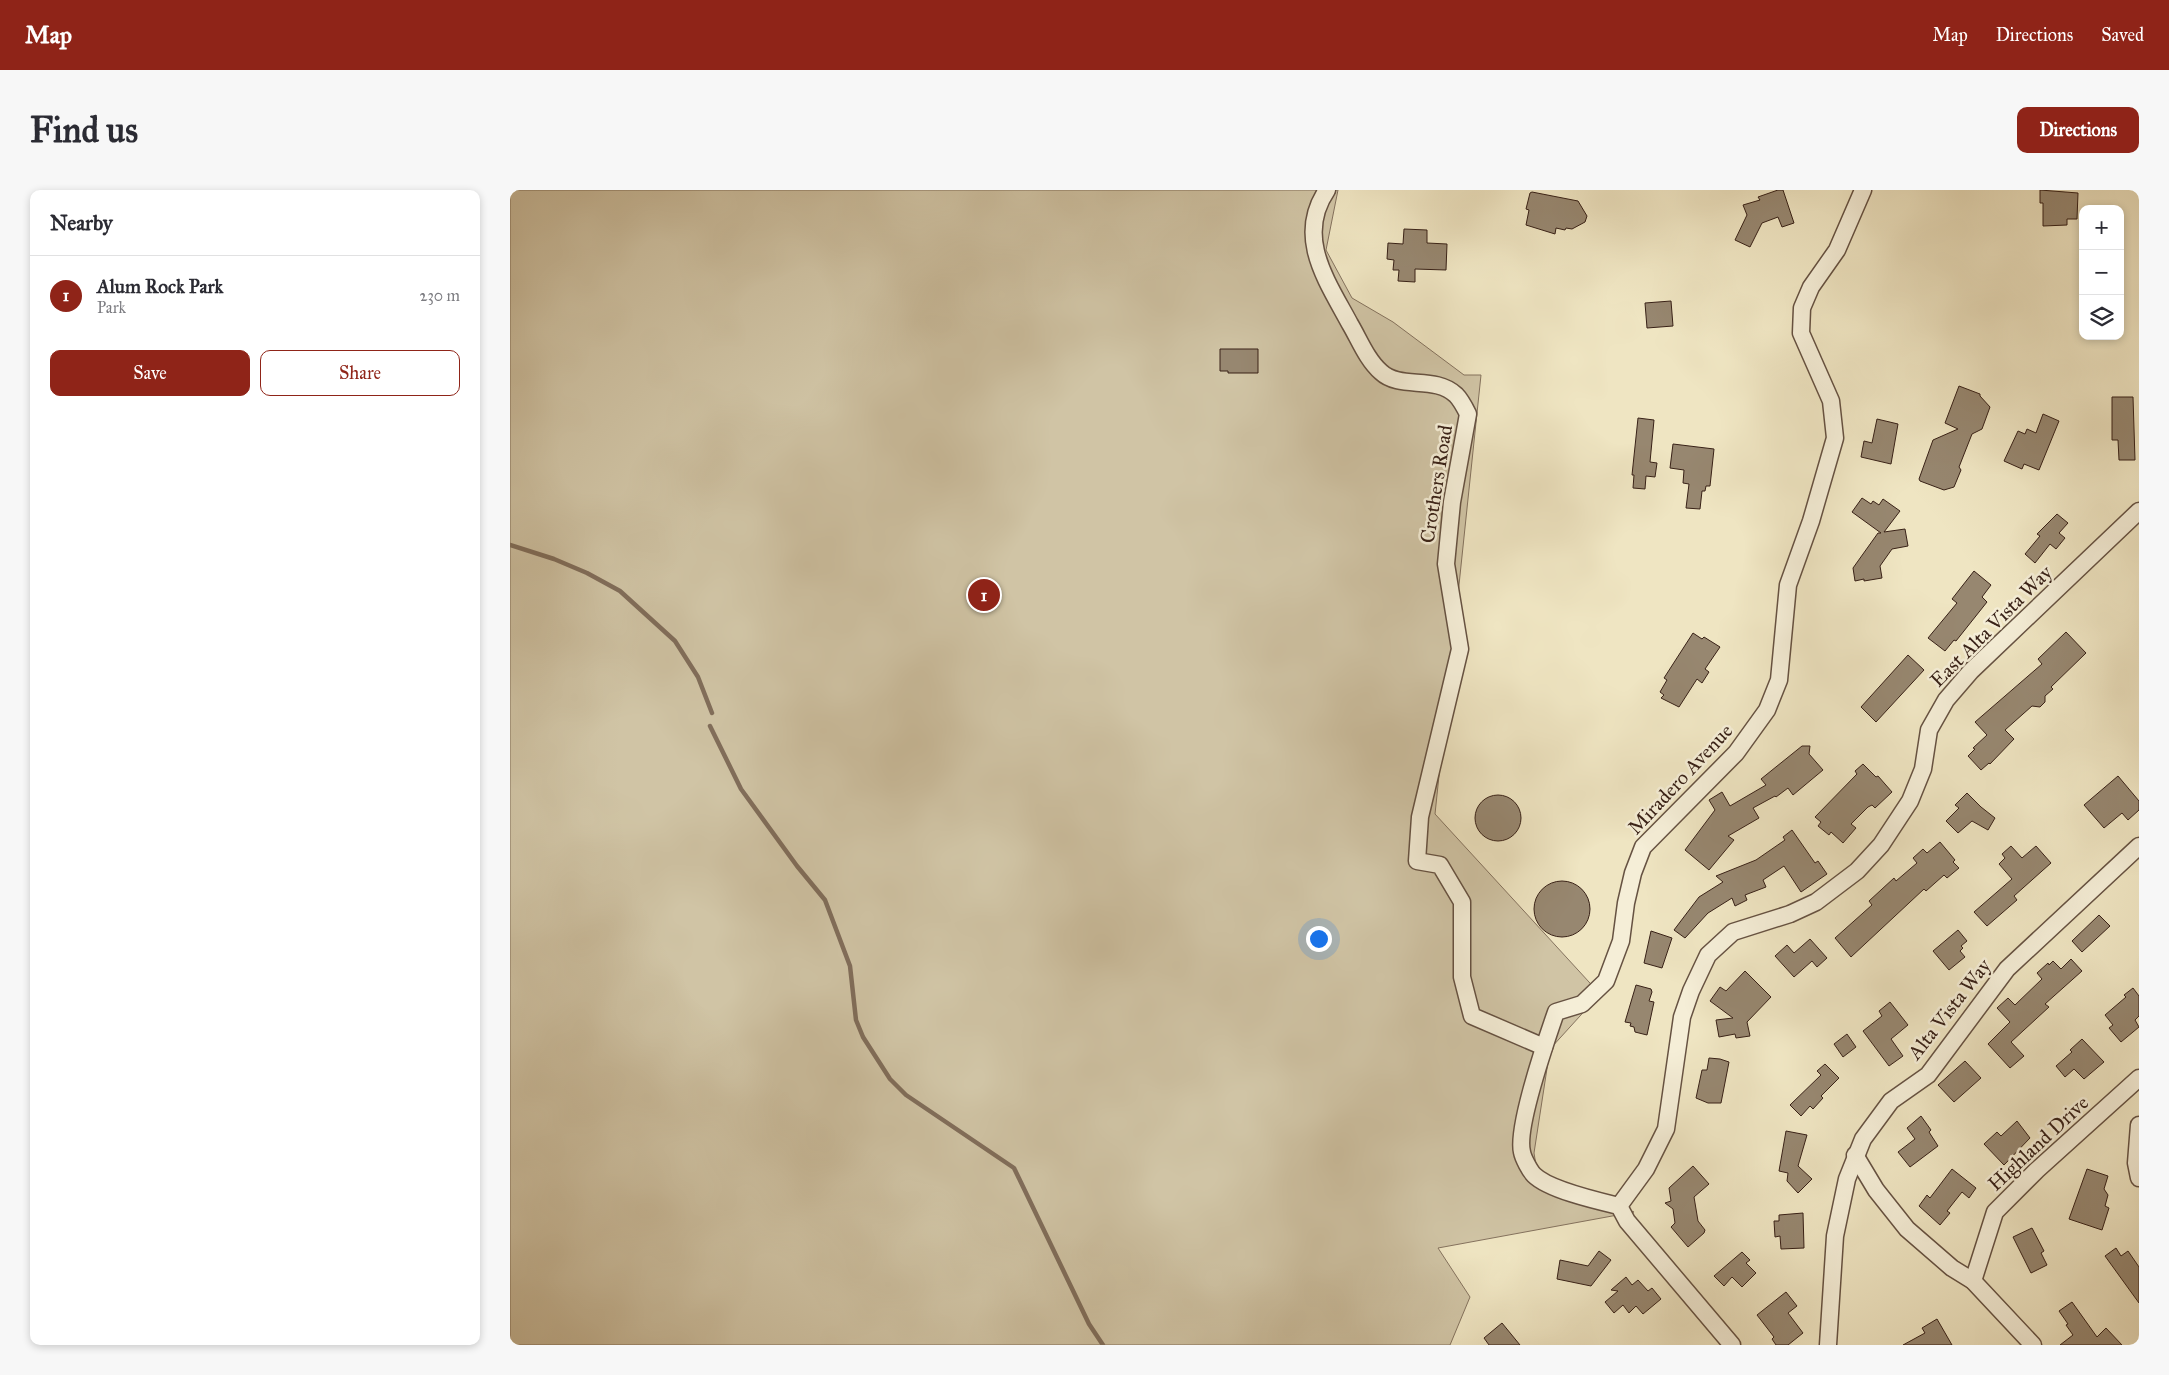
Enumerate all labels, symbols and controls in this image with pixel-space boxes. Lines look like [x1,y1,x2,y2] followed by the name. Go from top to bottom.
[25,20,72,50] text: Map
[1932,24,1968,46] text: Map
[1996,24,2073,46] text: Directions
[2101,24,2144,46] text: Saved
[2017,107,2139,153] button: Directions
[30,109,138,152] text: Find us
[2079,205,2124,340] map controls
[2079,205,2124,250] button: +
[50,210,113,236] text: Nearby
[2079,250,2124,295] button: −
[97,275,223,298] text: Alum Rock Park
[63,286,69,305] text: 1
[420,286,460,305] text: 230 m
[2079,295,2124,340] button: layers
[97,298,126,317] text: Park
[50,350,250,396] button: Save
[260,350,460,396] button: Share
[1415,423,1457,545] street label: Crothers Road
[1925,560,2057,692] street label: East Alta Vista Way
[968,576,1000,614] pin: 1
[1623,719,1737,839] street label: Miradero Avenue
[1306,926,1332,952] your location
[1902,954,1996,1065] street label: Alta Vista Way
[1983,1090,2094,1196] street label: Highland Drive

